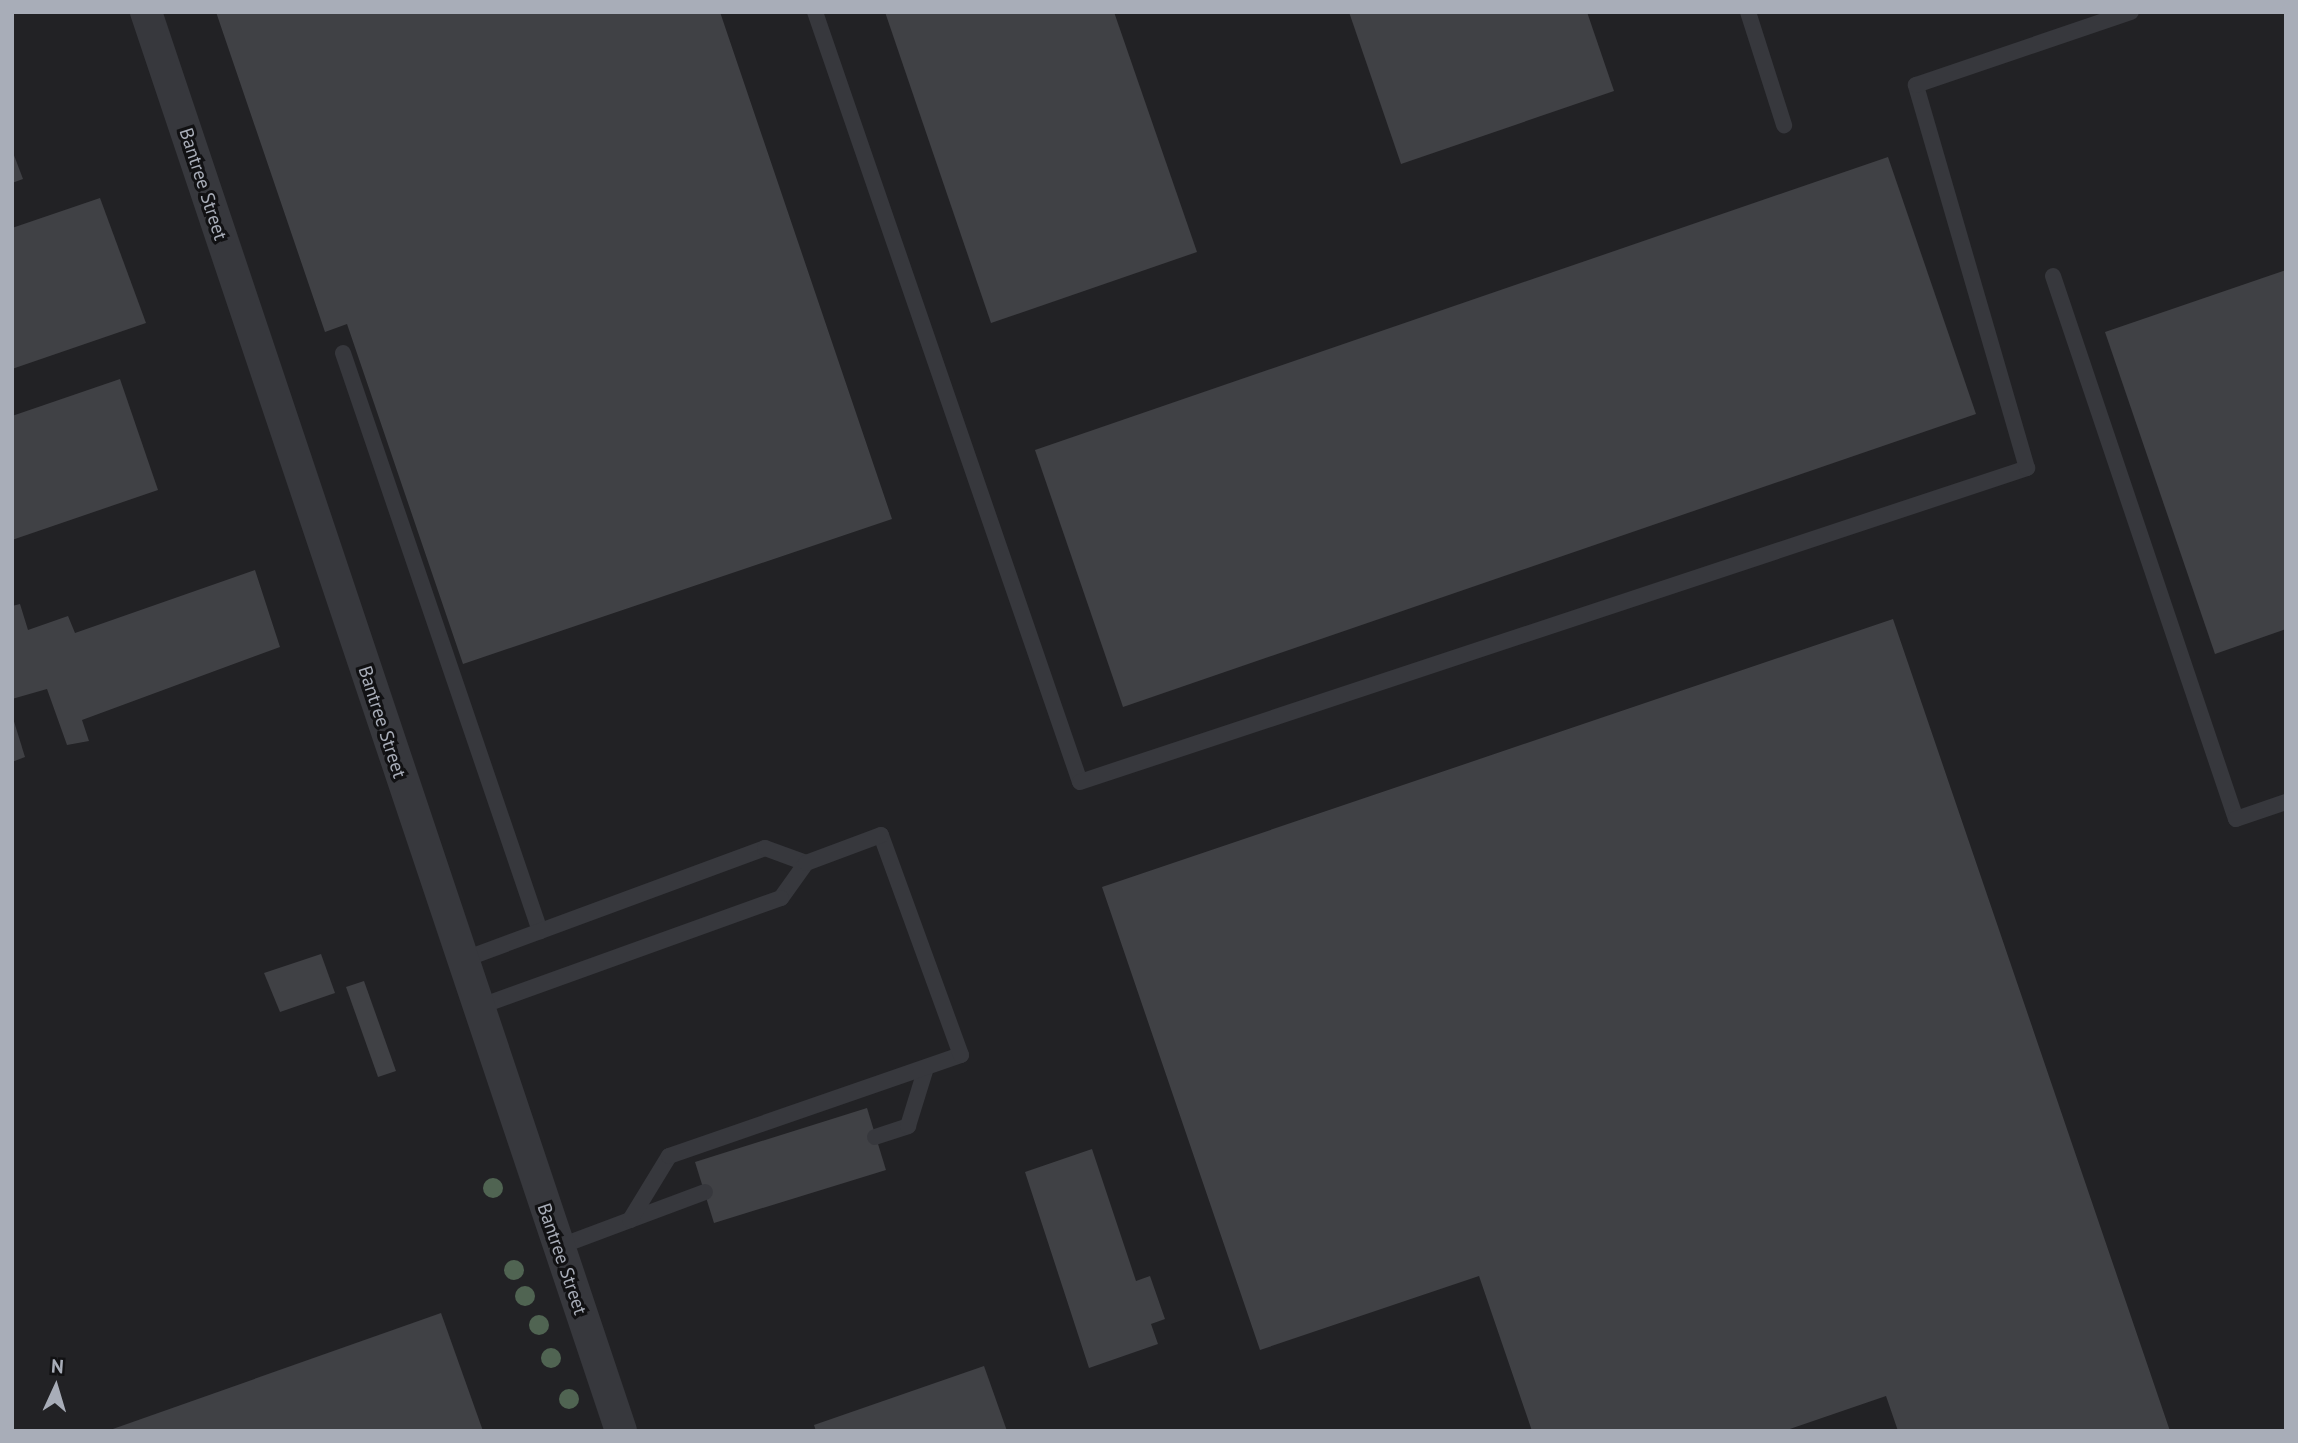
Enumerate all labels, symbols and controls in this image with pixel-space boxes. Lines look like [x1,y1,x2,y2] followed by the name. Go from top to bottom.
[174,125,232,243] street label: Bantree Street
[353,663,411,781] street label: Bantree Street
[532,1200,592,1318] street label: Bantree Street
[21,1352,91,1422] north arrow
[50,1354,65,1378] text: N

